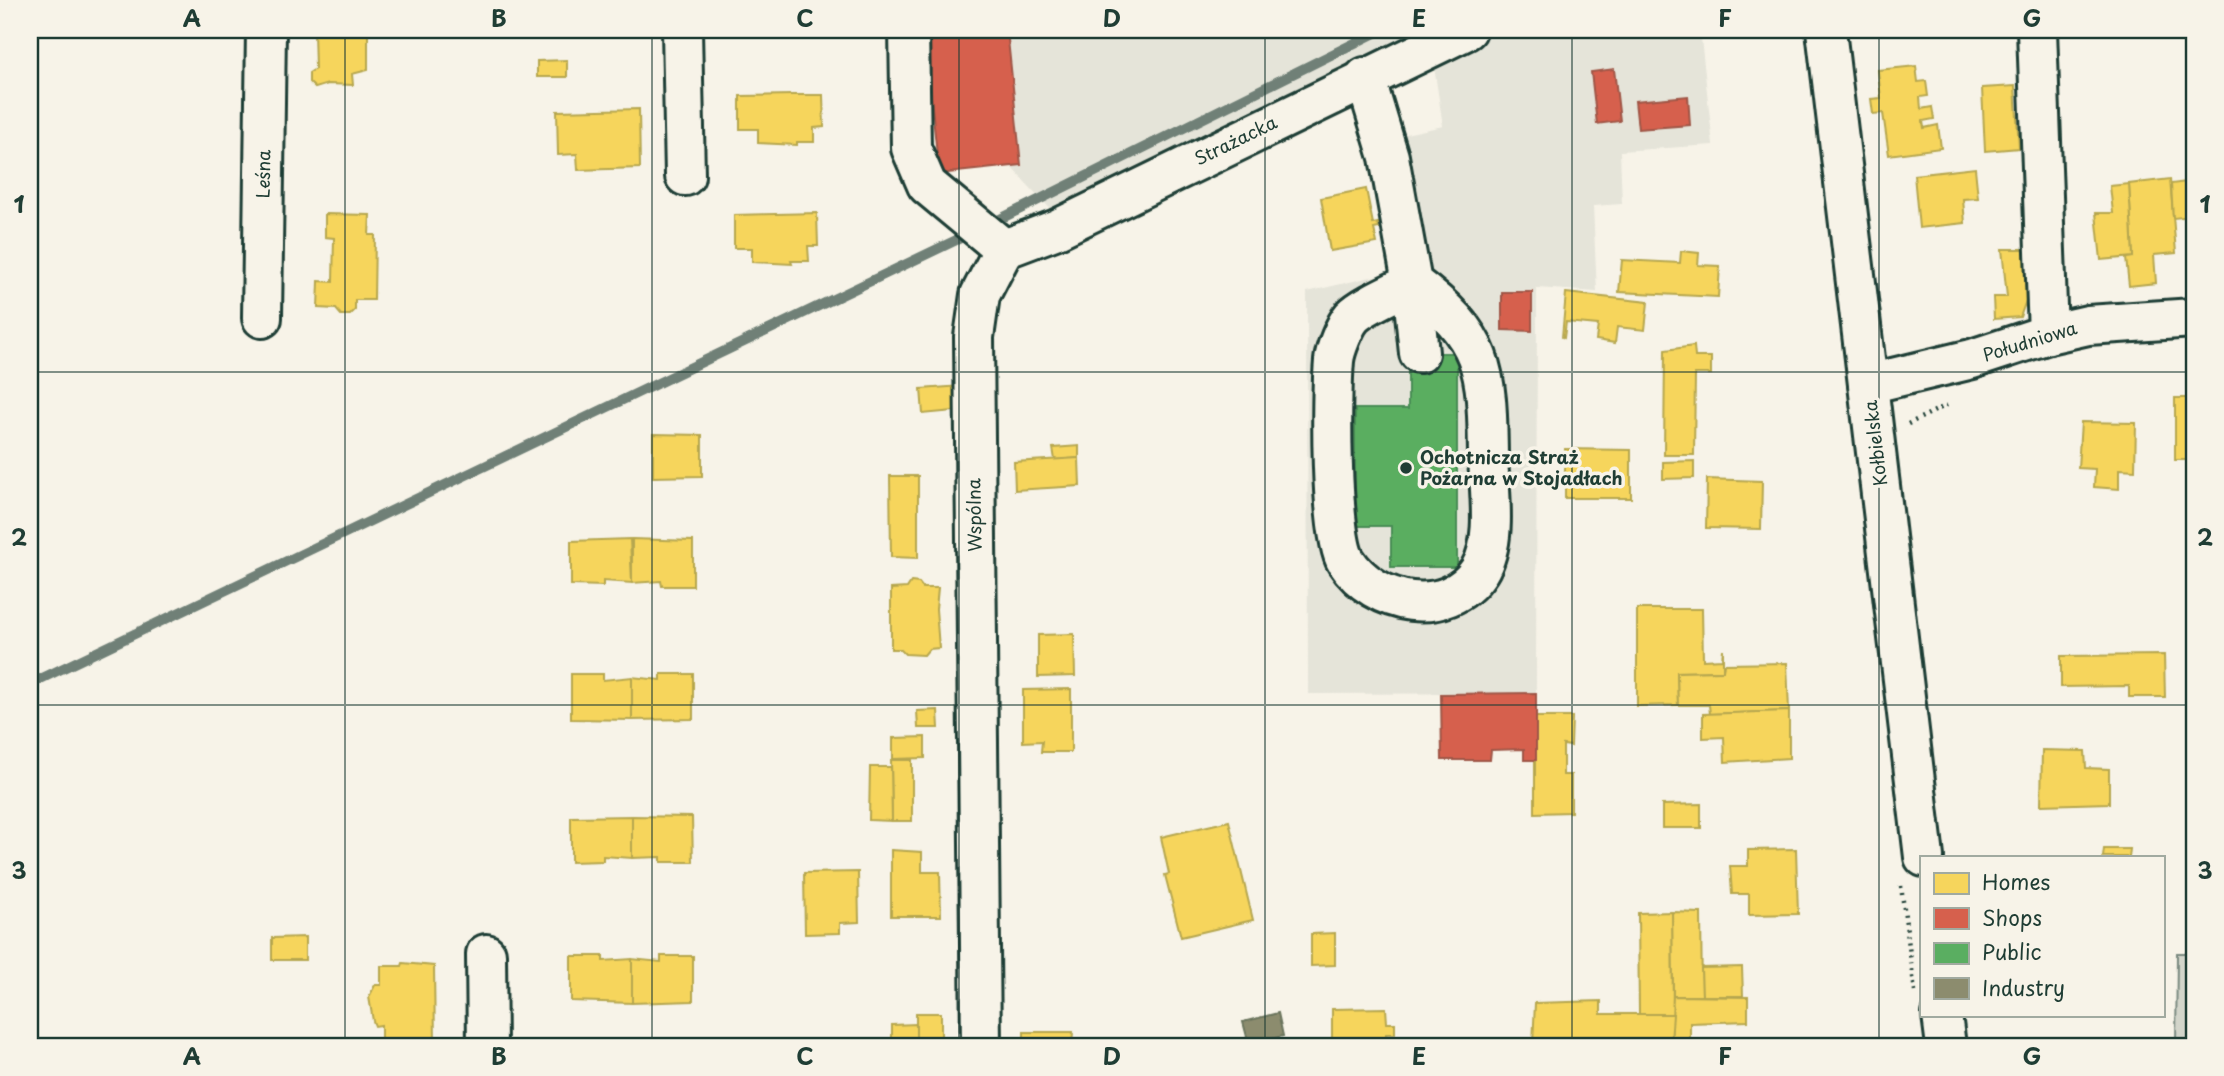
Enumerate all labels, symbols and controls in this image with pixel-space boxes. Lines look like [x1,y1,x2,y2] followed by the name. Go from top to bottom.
[183,0,201,35] text: A
[491,0,507,35] text: B
[796,0,814,35] text: C
[1103,0,1121,35] text: D
[1412,0,1426,35] text: E
[1718,0,1732,35] text: F
[2023,0,2041,35] text: G
[1189,108,1282,171] street label: Strażacka
[249,149,276,199] street label: Leśna
[14,186,25,221] text: 1
[2200,186,2211,221] text: 1
[1979,313,2081,368] street label: Południowa
[1856,398,1893,487] street label: Kołbielska
[1420,443,1623,491] place label: Ochotnicza Straż Pożarna w Stojadłach
[1398,460,1414,476] marker: Ochotnicza Straż Pożarna w Stojadłach
[959,477,988,552] street label: Wspólna
[11,519,27,554] text: 2
[2197,519,2213,554] text: 2
[11,852,27,887] text: 3
[2197,852,2213,887] text: 3
[1920,856,2164,1016] legend
[1982,865,2050,897] text: Homes
[1982,901,2042,933] text: Shops
[1982,935,2042,967] text: Public
[1982,971,2065,1003] text: Industry
[183,1038,201,1073] text: A
[491,1038,507,1073] text: B
[796,1038,814,1073] text: C
[1103,1038,1121,1073] text: D
[1412,1038,1426,1073] text: E
[1718,1038,1732,1073] text: F
[2023,1038,2041,1073] text: G

